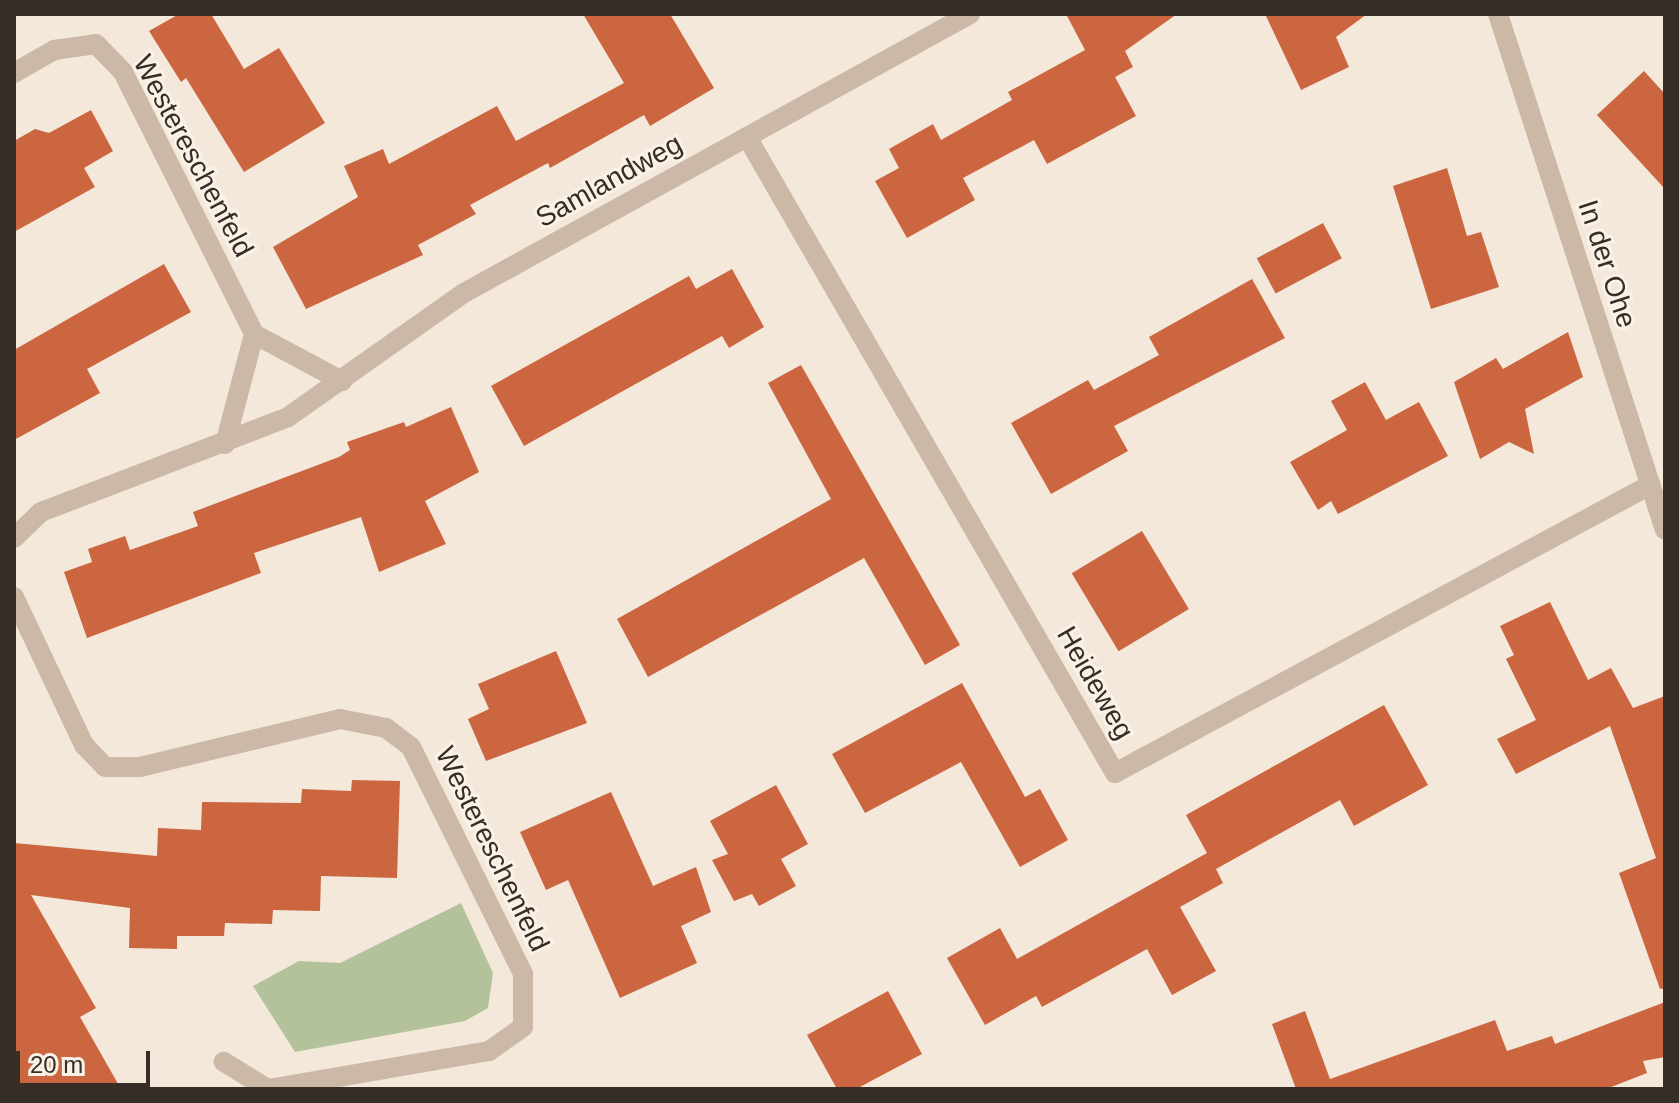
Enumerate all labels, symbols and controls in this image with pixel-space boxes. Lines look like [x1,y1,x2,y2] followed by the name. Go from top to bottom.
[126,49,260,263] street label: Westereschenfeld
[530,127,688,235] street label: Samlandweg
[1571,196,1643,332] street label: In der Ohe
[1049,621,1141,745] street label: Heideweg
[428,741,556,957] street label: Westereschenfeld
[20,1035,154,1085] scale bar
[30,1051,83,1078] text: 20 m

